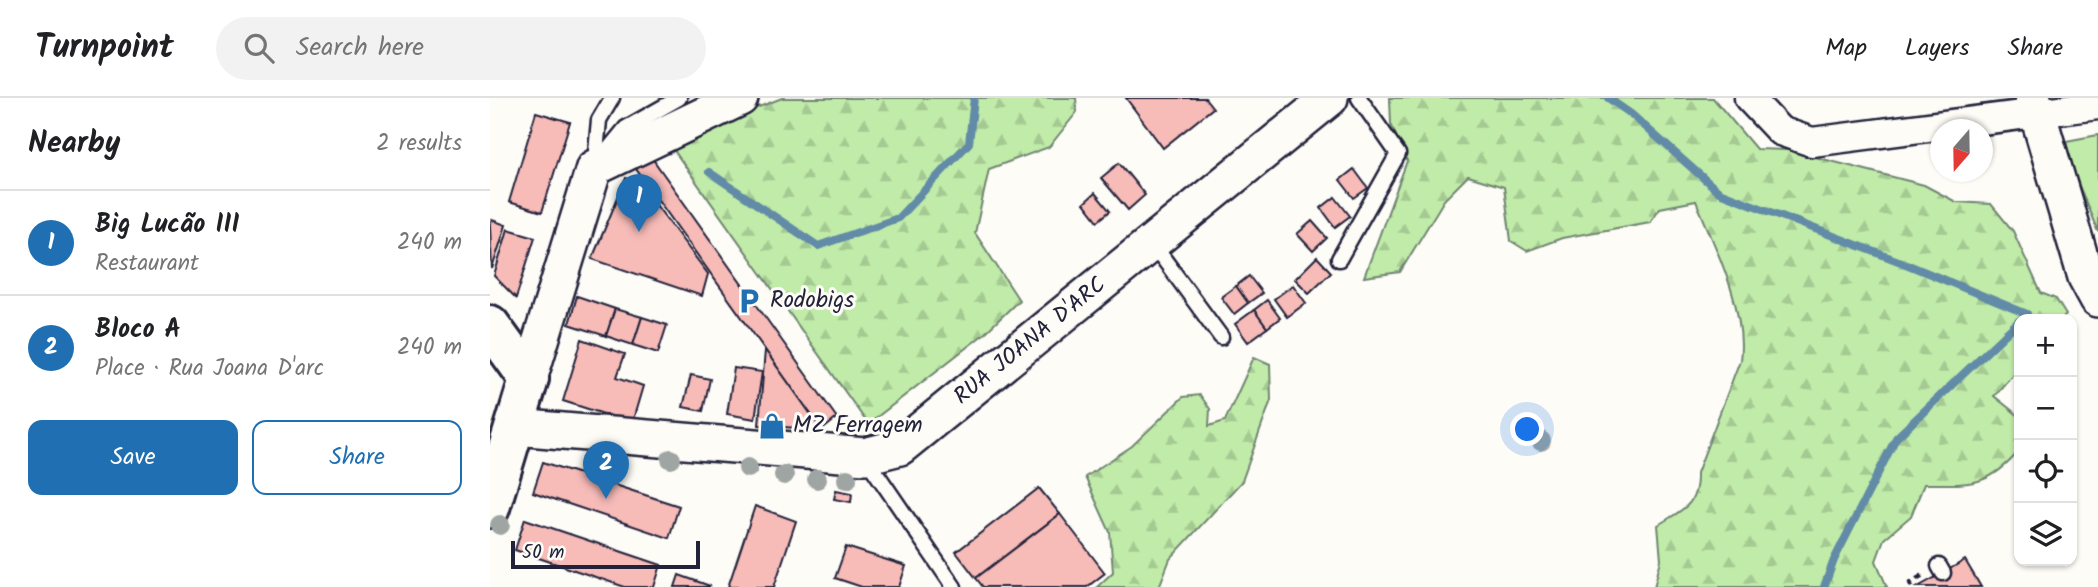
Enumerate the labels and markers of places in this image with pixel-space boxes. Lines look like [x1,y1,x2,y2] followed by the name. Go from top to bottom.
[616,174,662,232] pin: 1
[770,283,854,319] place label: Rodobigs
[734,286,764,316] parking icon: Rodobigs
[793,408,923,444] place label: MZ Ferragem
[757,411,787,441] shop icon: MZ Ferragem
[583,441,629,499] pin: 2

